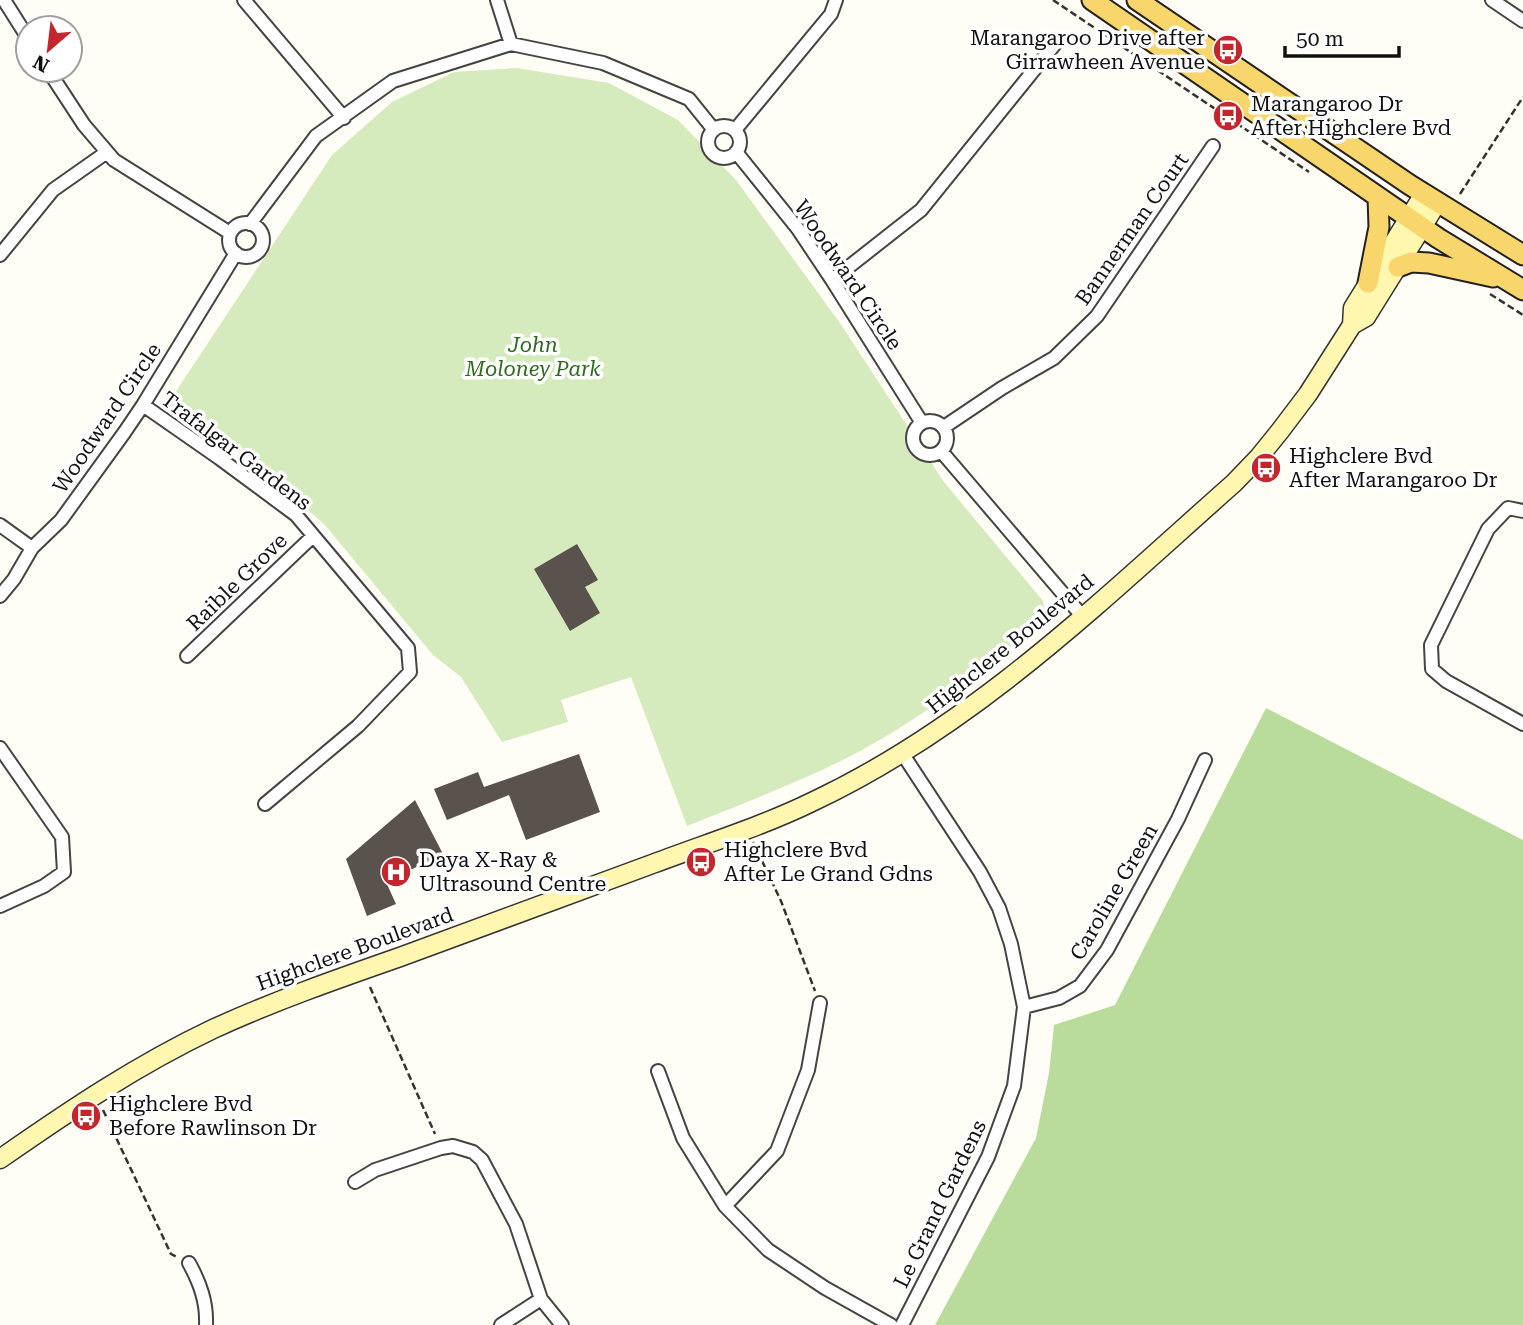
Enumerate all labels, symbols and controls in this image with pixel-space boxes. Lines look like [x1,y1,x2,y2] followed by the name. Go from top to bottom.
[14,14,84,84] north arrow
[1285,14,1399,58] scale bar
[970,26,1205,74] place label: Marangaroo Drive after Girrawheen Avenue
[1296,27,1344,51] text: 50 m
[1211,33,1245,67] bus stop icon: Marangaroo Drive after Girrawheen Avenue
[29,50,53,77] text: N
[1251,92,1452,140] place label: Marangaroo Dr After Highclere Bvd
[1211,99,1245,133] bus stop icon: Marangaroo Dr After Highclere Bvd
[1071,148,1194,310] street label: Bannerman Court
[789,196,907,354] street label: Woodward Circle
[464,333,601,381] park label: John Moloney Park
[48,339,166,497] street label: Woodward Circle
[156,387,316,515] street label: Trafalgar Gardens
[1289,444,1498,492] place label: Highclere Bvd After Marangaroo Dr
[1249,451,1283,485] bus stop icon: Highclere Bvd After Marangaroo Dr
[182,528,292,636] street label: Raible Grove
[922,569,1099,719] street label: Highclere Boulevard
[1065,819,1163,964] street label: Caroline Green
[724,838,933,886] place label: Highclere Bvd After Le Grand Gdns
[684,845,718,879] bus stop icon: Highclere Bvd After Le Grand Gdns
[419,848,606,896] place label: Daya X-Ray & Ultrasound Centre
[379,855,413,889] hospital icon: Daya X-Ray & Ultrasound Centre
[253,902,457,996] street label: Highclere Boulevard
[109,1092,317,1140] place label: Highclere Bvd Before Rawlinson Dr
[69,1099,103,1133] bus stop icon: Highclere Bvd Before Rawlinson Dr
[889,1116,991,1292] street label: Le Grand Gardens

